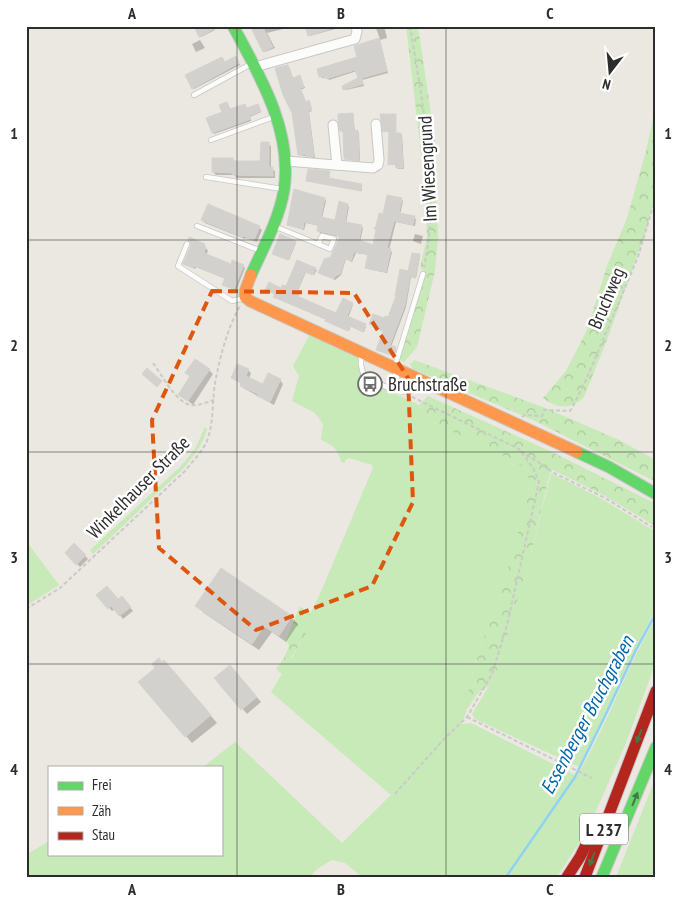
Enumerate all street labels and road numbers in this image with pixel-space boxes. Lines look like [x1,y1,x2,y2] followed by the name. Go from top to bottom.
[412,115,442,223] street label: Im Wiesengrund
[582,264,630,332] street label: Bruchweg
[82,430,195,543] street label: Winkelhauser Straße
[580,814,628,844] road number: L 237

